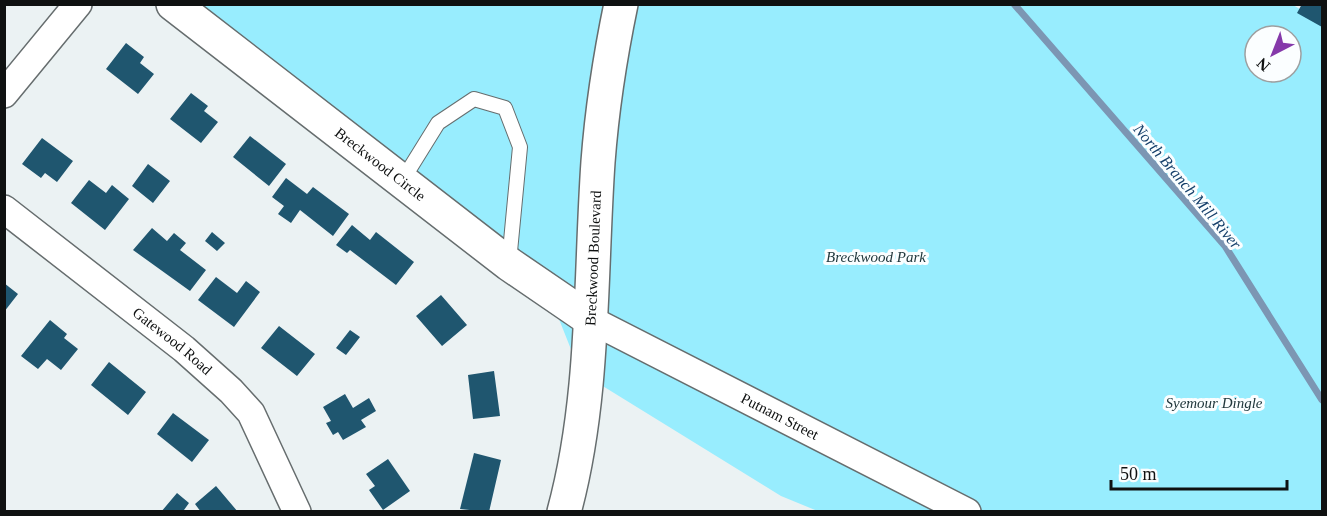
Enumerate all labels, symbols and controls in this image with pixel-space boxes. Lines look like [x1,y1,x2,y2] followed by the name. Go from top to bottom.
[1243,24,1303,84] north arrow
[1253,54,1273,75] text: N
[1130,120,1245,253] water label: North Branch Mill River
[332,124,429,204] street label: Breckwood Circle
[582,190,604,326] street label: Breckwood Boulevard
[826,249,926,265] park label: Breckwood Park
[130,304,215,378] street label: Gatewood Road
[738,390,822,443] street label: Putnam Street
[1165,395,1263,411] park label: Syemour Dingle
[1111,453,1286,491] scale bar
[1120,464,1157,484] text: 50 m

